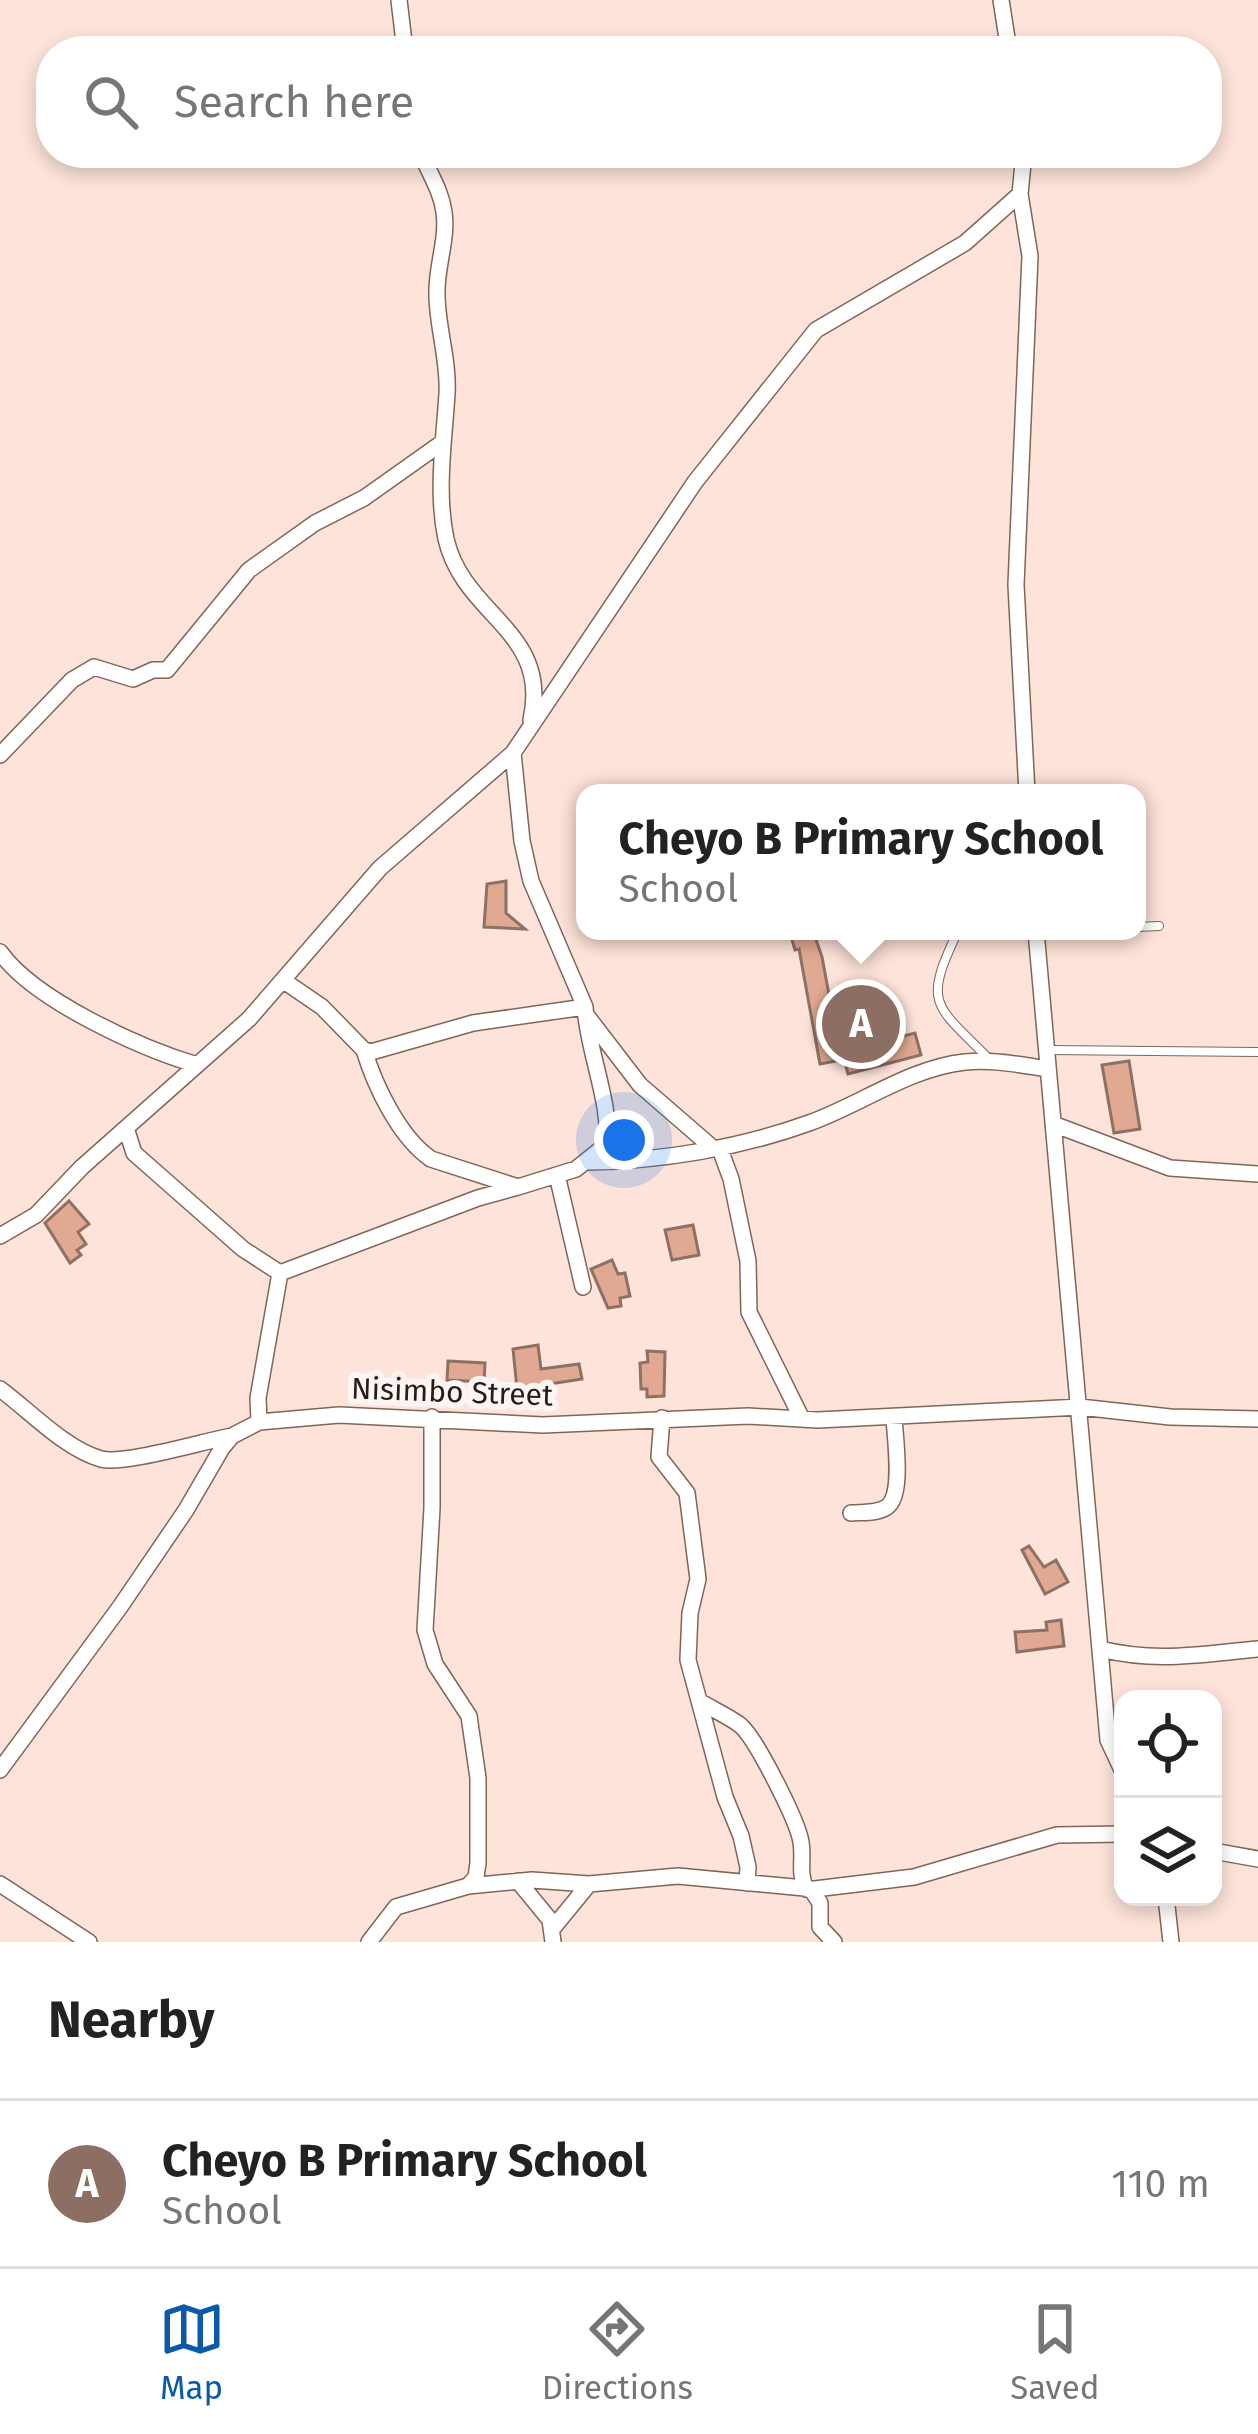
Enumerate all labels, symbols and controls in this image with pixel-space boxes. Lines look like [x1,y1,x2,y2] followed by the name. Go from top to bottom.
[36,36,1222,168] search box
[78,69,144,135] icon: search
[174,75,414,129] text: Search here
[576,784,1146,940] popup
[619,812,1103,866] text: Cheyo B Primary School
[619,866,738,912] text: School
[822,979,900,1069] pin: A
[594,1110,654,1170] your location
[351,1370,554,1414] street label: Nisimbo Street
[1114,1690,1222,1906] map controls
[1114,1690,1222,1798] button: locate
[1114,1798,1222,1906] button: layers
[48,1989,214,2051] text: Nearby
[162,2134,647,2188] text: Cheyo B Primary School
[75,2161,99,2207] text: A
[1111,2161,1210,2207] text: 110 m
[162,2188,282,2234] text: School
[159,2296,225,2408] tab: Map
[542,2296,693,2408] tab: Directions
[1010,2296,1099,2408] tab: Saved

